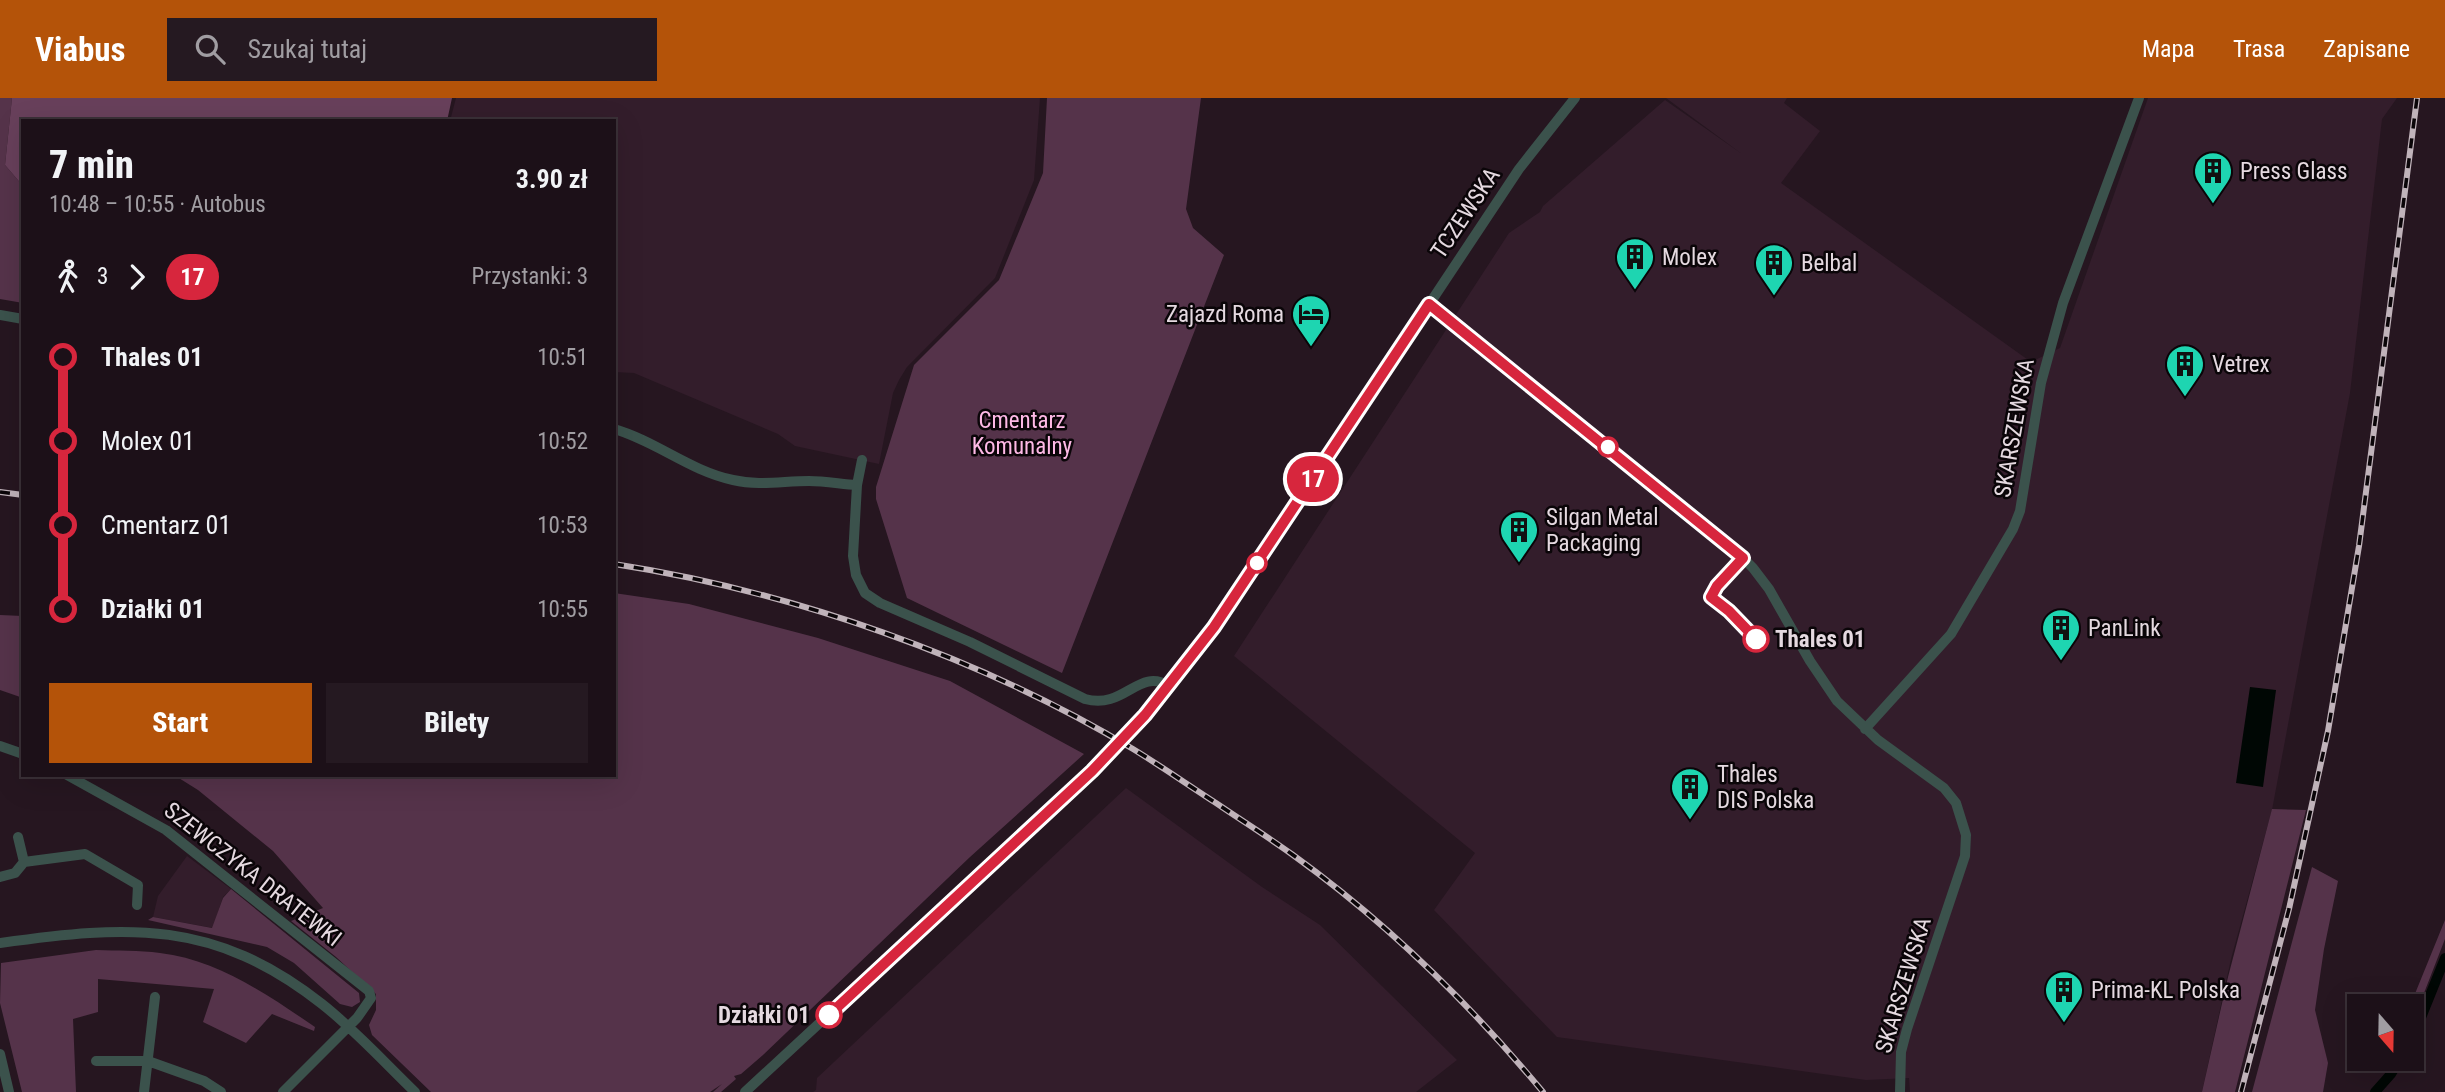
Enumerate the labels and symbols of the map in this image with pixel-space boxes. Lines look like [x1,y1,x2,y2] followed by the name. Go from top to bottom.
[2192,150,2234,205] building icon: Press Glass
[2240,158,2347,185] place label: Press Glass
[1425,163,1506,264] street label: TCZEWSKA
[1614,236,1656,291] building icon: Molex
[1753,242,1795,297] building icon: Belbal
[1662,244,1717,271] place label: Molex
[1801,250,1857,277] place label: Belbal
[1290,293,1332,348] hotel icon: Zajazd Roma
[1166,301,1284,328] place label: Zajazd Roma
[2164,343,2206,398] building icon: Vetrex
[2212,351,2270,378] place label: Vetrex
[1989,357,2040,500] street label: SKARSZEWSKA
[972,407,1073,460] park label: Cmentarz Komunalny
[1598,437,1618,457] unlabelled marker
[1282,456,1344,502] line badge: 17
[1546,504,1659,557] place label: Silgan Metal Packaging
[1498,509,1540,564] building icon: Silgan Metal Packaging
[1247,553,1267,573] unlabelled marker
[2040,607,2082,662] building icon: PanLink
[2088,615,2161,642] place label: PanLink
[1743,626,1769,652] marker: Thales 01
[1775,626,1865,653] place label: Thales 01
[1717,761,1814,814] place label: Thales DIS Polska
[1669,766,1711,821] building icon: Thales DIS Polska
[159,797,347,952] street label: SZEWCZYKA DRATEWKI
[1870,914,1937,1056] street label: SKARSZEWSKA
[2043,969,2085,1024] building icon: Prima-KL Polska
[2091,977,2240,1004] place label: Prima-KL Polska
[2347,994,2424,1071] north arrow
[718,1002,810,1029] place label: Działki 01
[816,1002,842,1028] marker: Działki 01

